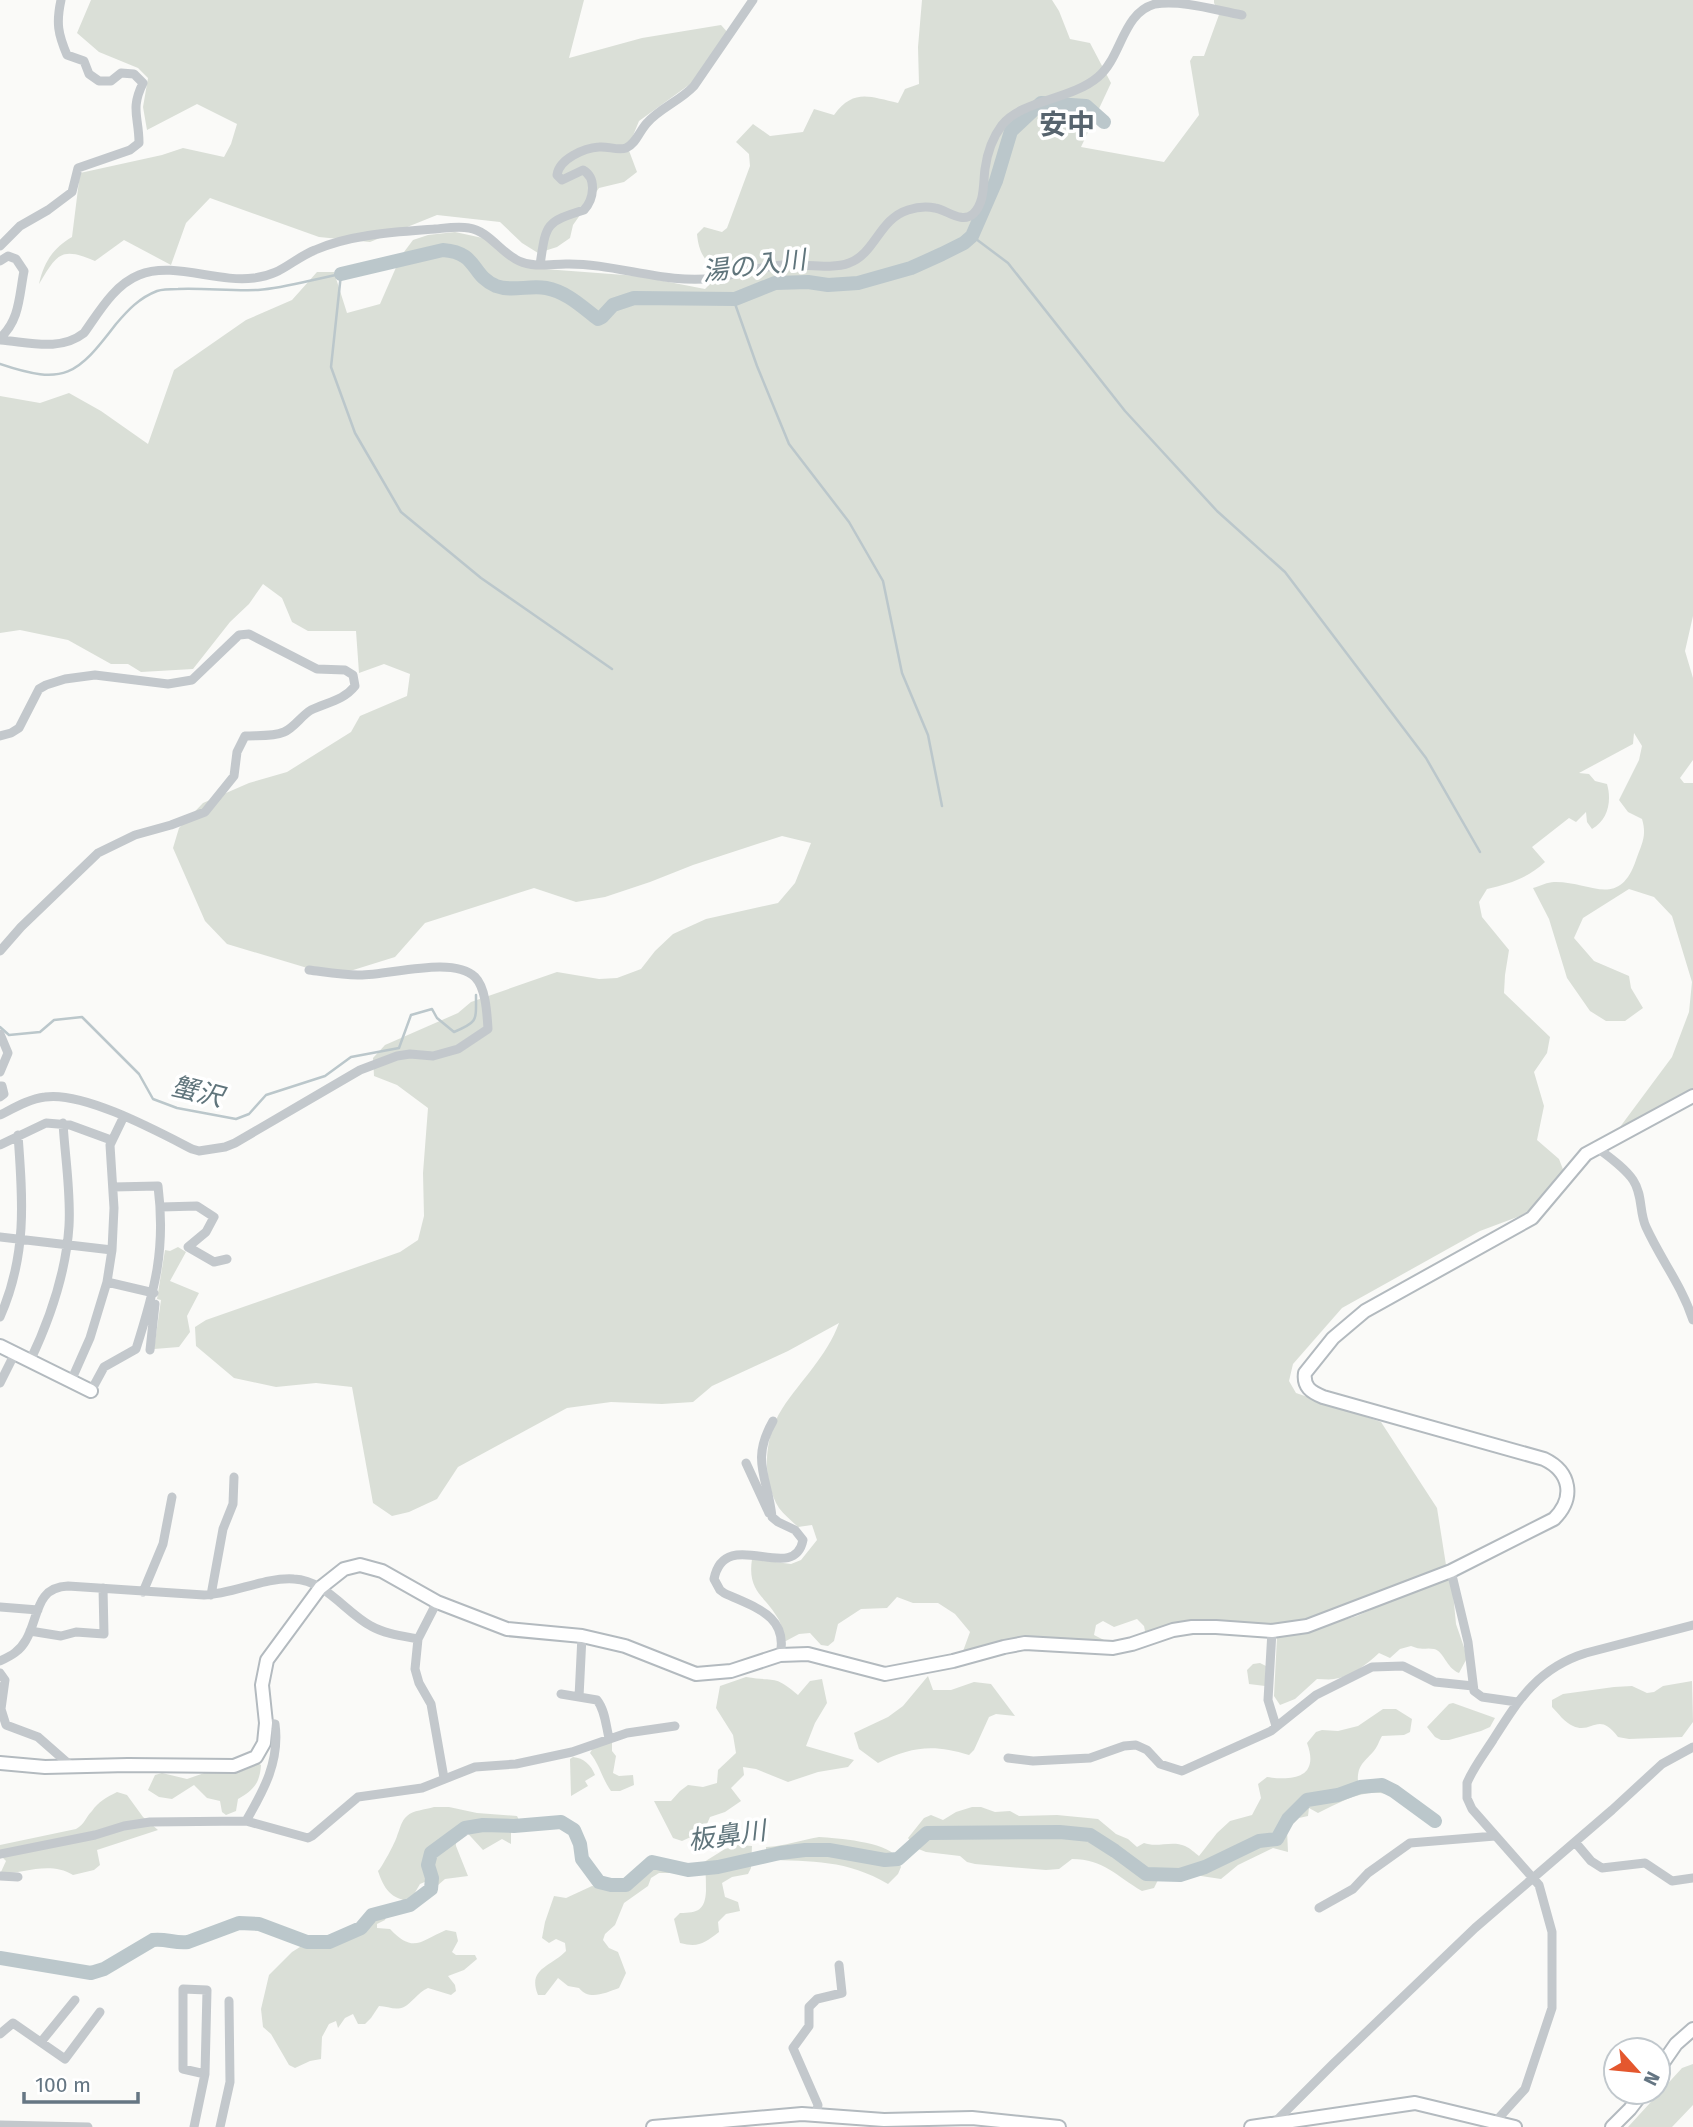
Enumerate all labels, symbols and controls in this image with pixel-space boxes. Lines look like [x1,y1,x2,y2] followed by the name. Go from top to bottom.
[1039,108,1095,141] district label: 安中
[700,244,810,288] water label: 湯の入川
[168,1071,229,1114] water label: 蟹沢
[686,1815,771,1857] water label: 板鼻川
[1602,2036,1672,2106] north arrow
[24,2060,138,2104] scale bar
[1639,2068,1665,2089] text: N
[35,2072,91,2098] text: 100 m

